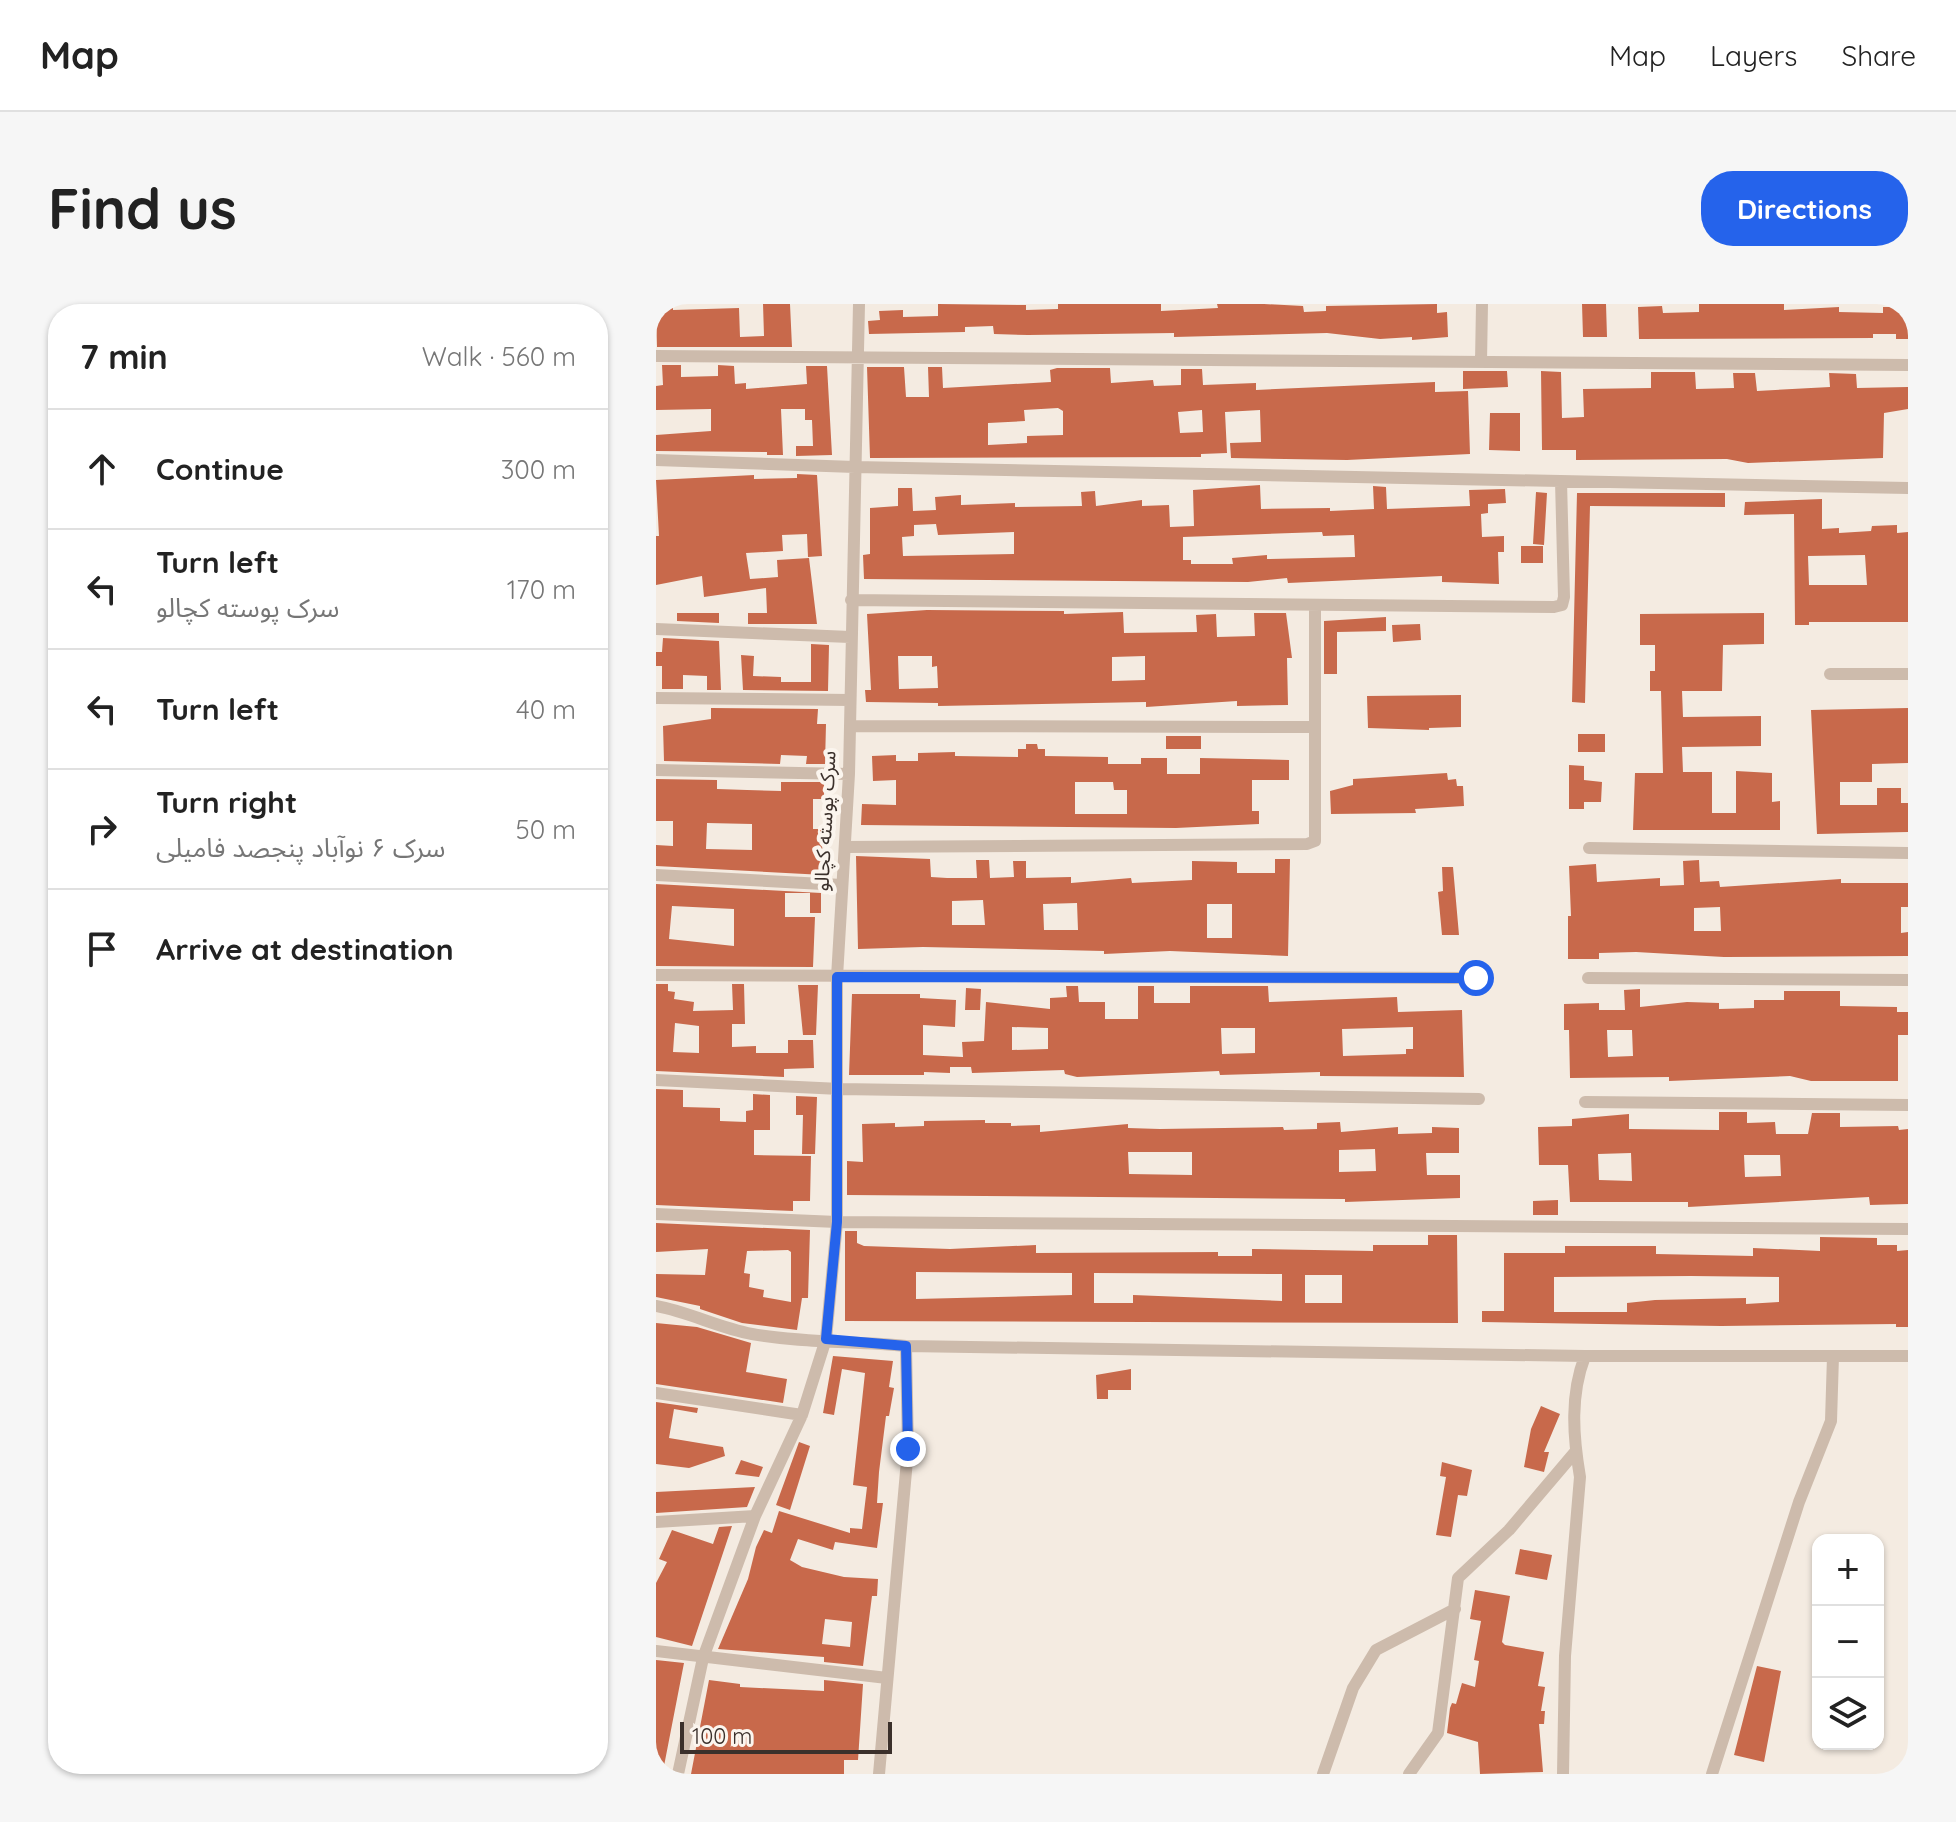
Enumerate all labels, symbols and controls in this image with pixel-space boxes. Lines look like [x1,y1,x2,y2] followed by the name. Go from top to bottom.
[40,31,119,79] text: Map
[1609,38,1666,73] text: Map
[1710,38,1797,73] text: Layers
[1841,38,1916,73] text: Share
[1701,171,1908,246] button: Directions
[48,173,237,243] text: Find us
[80,335,168,378] text: 7 min
[422,340,576,373] text: Walk · 560 m
[80,447,124,491] icon: ahead
[156,450,284,488] text: Continue
[501,453,576,486] text: 300 m
[156,543,279,581] text: Turn left
[80,567,124,611] icon: left
[507,573,576,606] text: 170 m
[156,591,339,624] text: سرک پوسته کچالو
[80,687,124,731] icon: left
[156,690,279,728] text: Turn left
[516,693,576,726] text: 40 m
[808,750,842,892] street label: سرک پوسته کچالو
[156,783,297,821] text: Turn right
[80,807,124,851] icon: right
[516,813,576,846] text: 50 m
[156,831,445,864] text: سرک ۶ نوآباد پنجصد فامیلی
[80,927,124,971] icon: arrive
[156,930,454,968] text: Arrive at destination
[1458,960,1494,996] route start
[890,1431,926,1467] route end
[1812,1534,1884,1750] map controls
[1812,1534,1884,1606] button: +
[1812,1606,1884,1678] button: −
[1812,1678,1884,1750] button: layers
[680,1718,892,1754] scale bar
[692,1722,752,1750] text: 100 m

